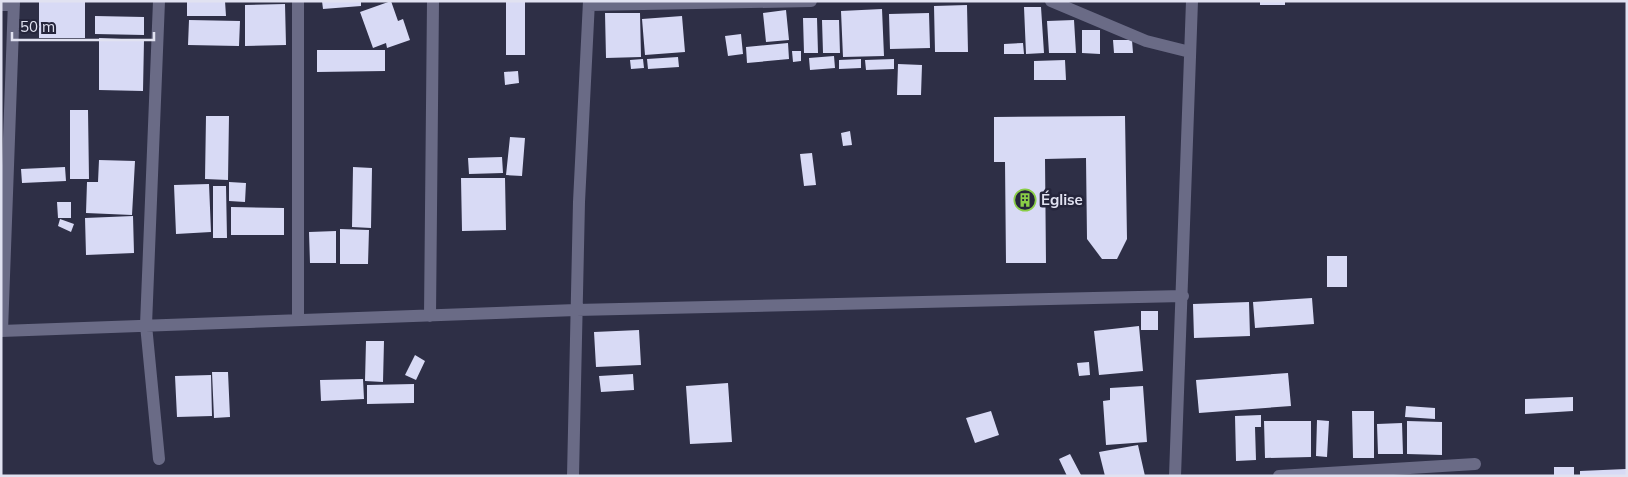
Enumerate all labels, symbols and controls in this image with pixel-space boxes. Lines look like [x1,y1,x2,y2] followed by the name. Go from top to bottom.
[12,10,155,42] scale bar
[20,17,55,36] text: 50 m
[1013,188,1037,212] building icon: Église
[1041,190,1083,209] place label: Église

